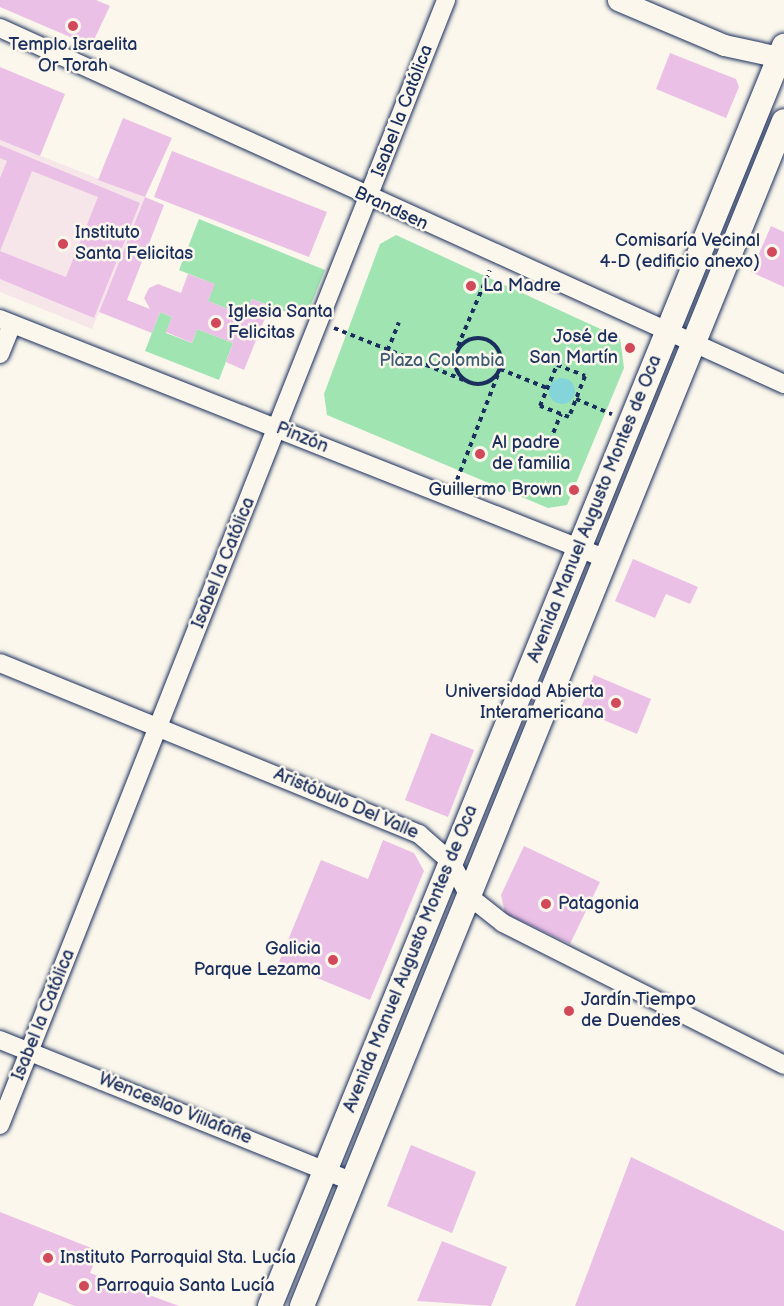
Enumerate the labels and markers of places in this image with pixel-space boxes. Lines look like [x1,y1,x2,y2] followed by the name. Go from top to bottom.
[66,19,80,33] marker: Templo Israelita Or Torah
[9,35,137,78] place label: Templo Israelita Or Torah
[75,223,193,266] place label: Instituto Santa Felicitas
[600,231,760,274] place label: Comisaría Vecinal 4-D (edificio anexo)
[56,237,70,251] marker: Instituto Santa Felicitas
[765,245,779,259] marker: Comisaría Vecinal 4-D (edificio anexo)
[483,275,561,297] place label: La Madre
[464,279,478,293] marker: La Madre
[228,302,333,344] place label: Iglesia Santa Felicitas
[209,316,223,330] marker: Iglesia Santa Felicitas
[530,327,618,370] place label: José de San Martín
[623,341,637,355] marker: José de San Martín
[492,433,570,476] place label: Al padre de familia
[473,447,487,461] marker: Al padre de familia
[428,479,562,501] place label: Guillermo Brown
[567,483,581,497] marker: Guillermo Brown
[445,682,604,724] place label: Universidad Abierta Interamericana
[609,696,623,710] marker: Universidad Abierta Interamericana
[558,893,639,915] place label: Patagonia
[539,897,553,911] marker: Patagonia
[194,939,321,982] place label: Galicia Parque Lezama
[326,953,340,967] marker: Galicia Parque Lezama
[581,990,697,1032] place label: Jardín Tiempo de Duendes
[562,1004,576,1018] marker: Jardín Tiempo de Duendes
[60,1247,296,1269] place label: Instituto Parroquial Sta. Lucía
[41,1251,55,1265] marker: Instituto Parroquial Sta. Lucía
[96,1275,275,1297] place label: Parroquia Santa Lucía
[77,1279,91,1293] marker: Parroquia Santa Lucía

